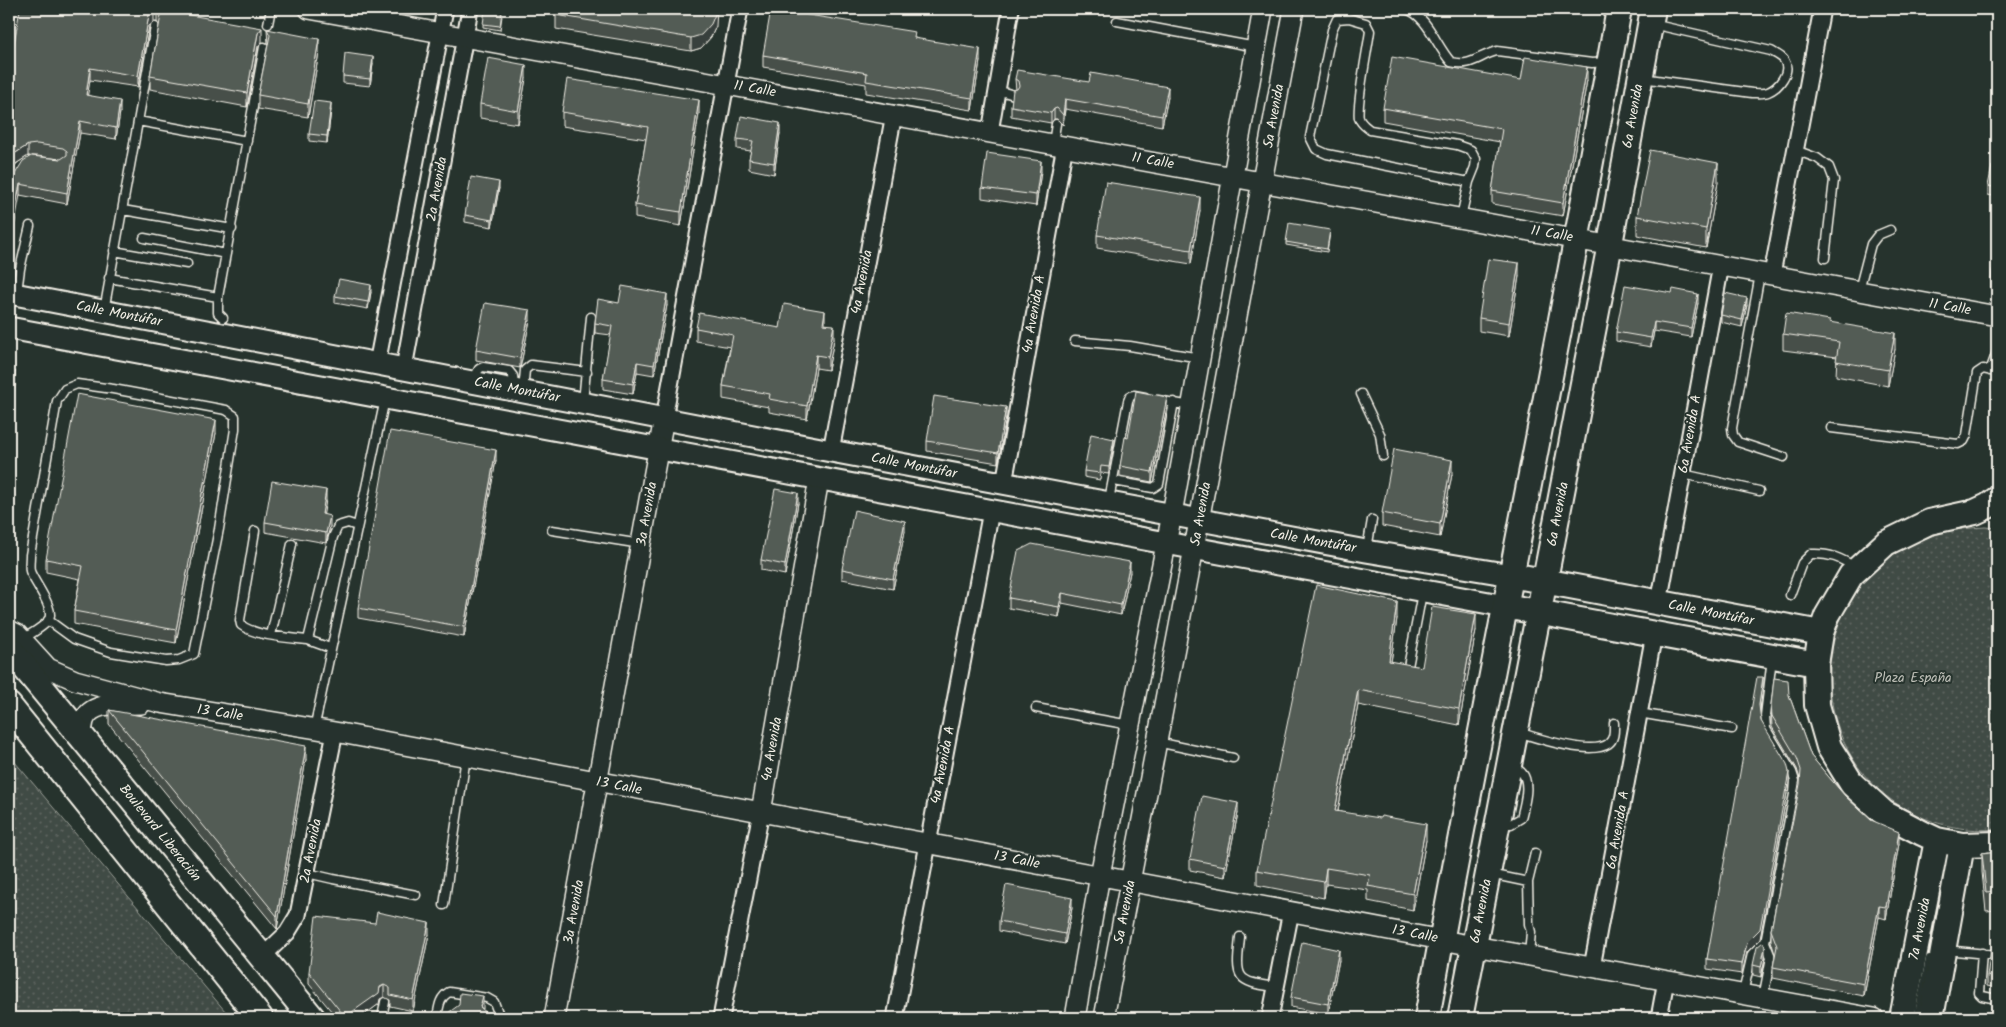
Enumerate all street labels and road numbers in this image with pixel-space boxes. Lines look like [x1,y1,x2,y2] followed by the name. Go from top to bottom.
[732,74,779,104] street label: 11 Calle
[1258,82,1290,150] street label: 5a Avenida
[1617,82,1649,150] street label: 6a Avenida
[1130,146,1177,176] street label: 11 Calle
[420,155,454,223] street label: 2a Avenida
[1529,219,1576,249] street label: 11 Calle
[845,248,879,316] street label: 4a Avenida
[1016,273,1052,355] street label: 4a Avenida A
[1927,292,1974,322] street label: 11 Calle
[74,295,165,333] street label: Calle Montúfar
[472,371,563,409] street label: Calle Montúfar
[1672,393,1708,475] street label: 6a Avenida A
[869,447,960,485] street label: Calle Montúfar
[631,480,663,548] street label: 3a Avenida
[1185,480,1217,548] street label: 5a Avenida
[1541,480,1575,548] street label: 6a Avenida
[1268,523,1359,560] street label: Calle Montúfar
[1666,594,1757,632] street label: Calle Montúfar
[196,699,245,728] street label: 13 Calle
[756,715,788,783] street label: 4a Avenida
[925,724,961,806] street label: 4a Avenida A
[594,771,644,801] street label: 13 Calle
[113,779,207,887] street label: Boulevard Liberación
[1600,789,1636,871] street label: 6a Avenida A
[294,817,328,885] street label: 2a Avenida
[992,845,1042,875] street label: 13 Calle
[1464,877,1498,945] street label: 6a Avenida
[558,878,590,946] street label: 3a Avenida
[1108,878,1142,946] street label: 5a Avenida
[1903,896,1937,962] street label: 7a Avenida
[1390,919,1440,949] street label: 13 Calle

